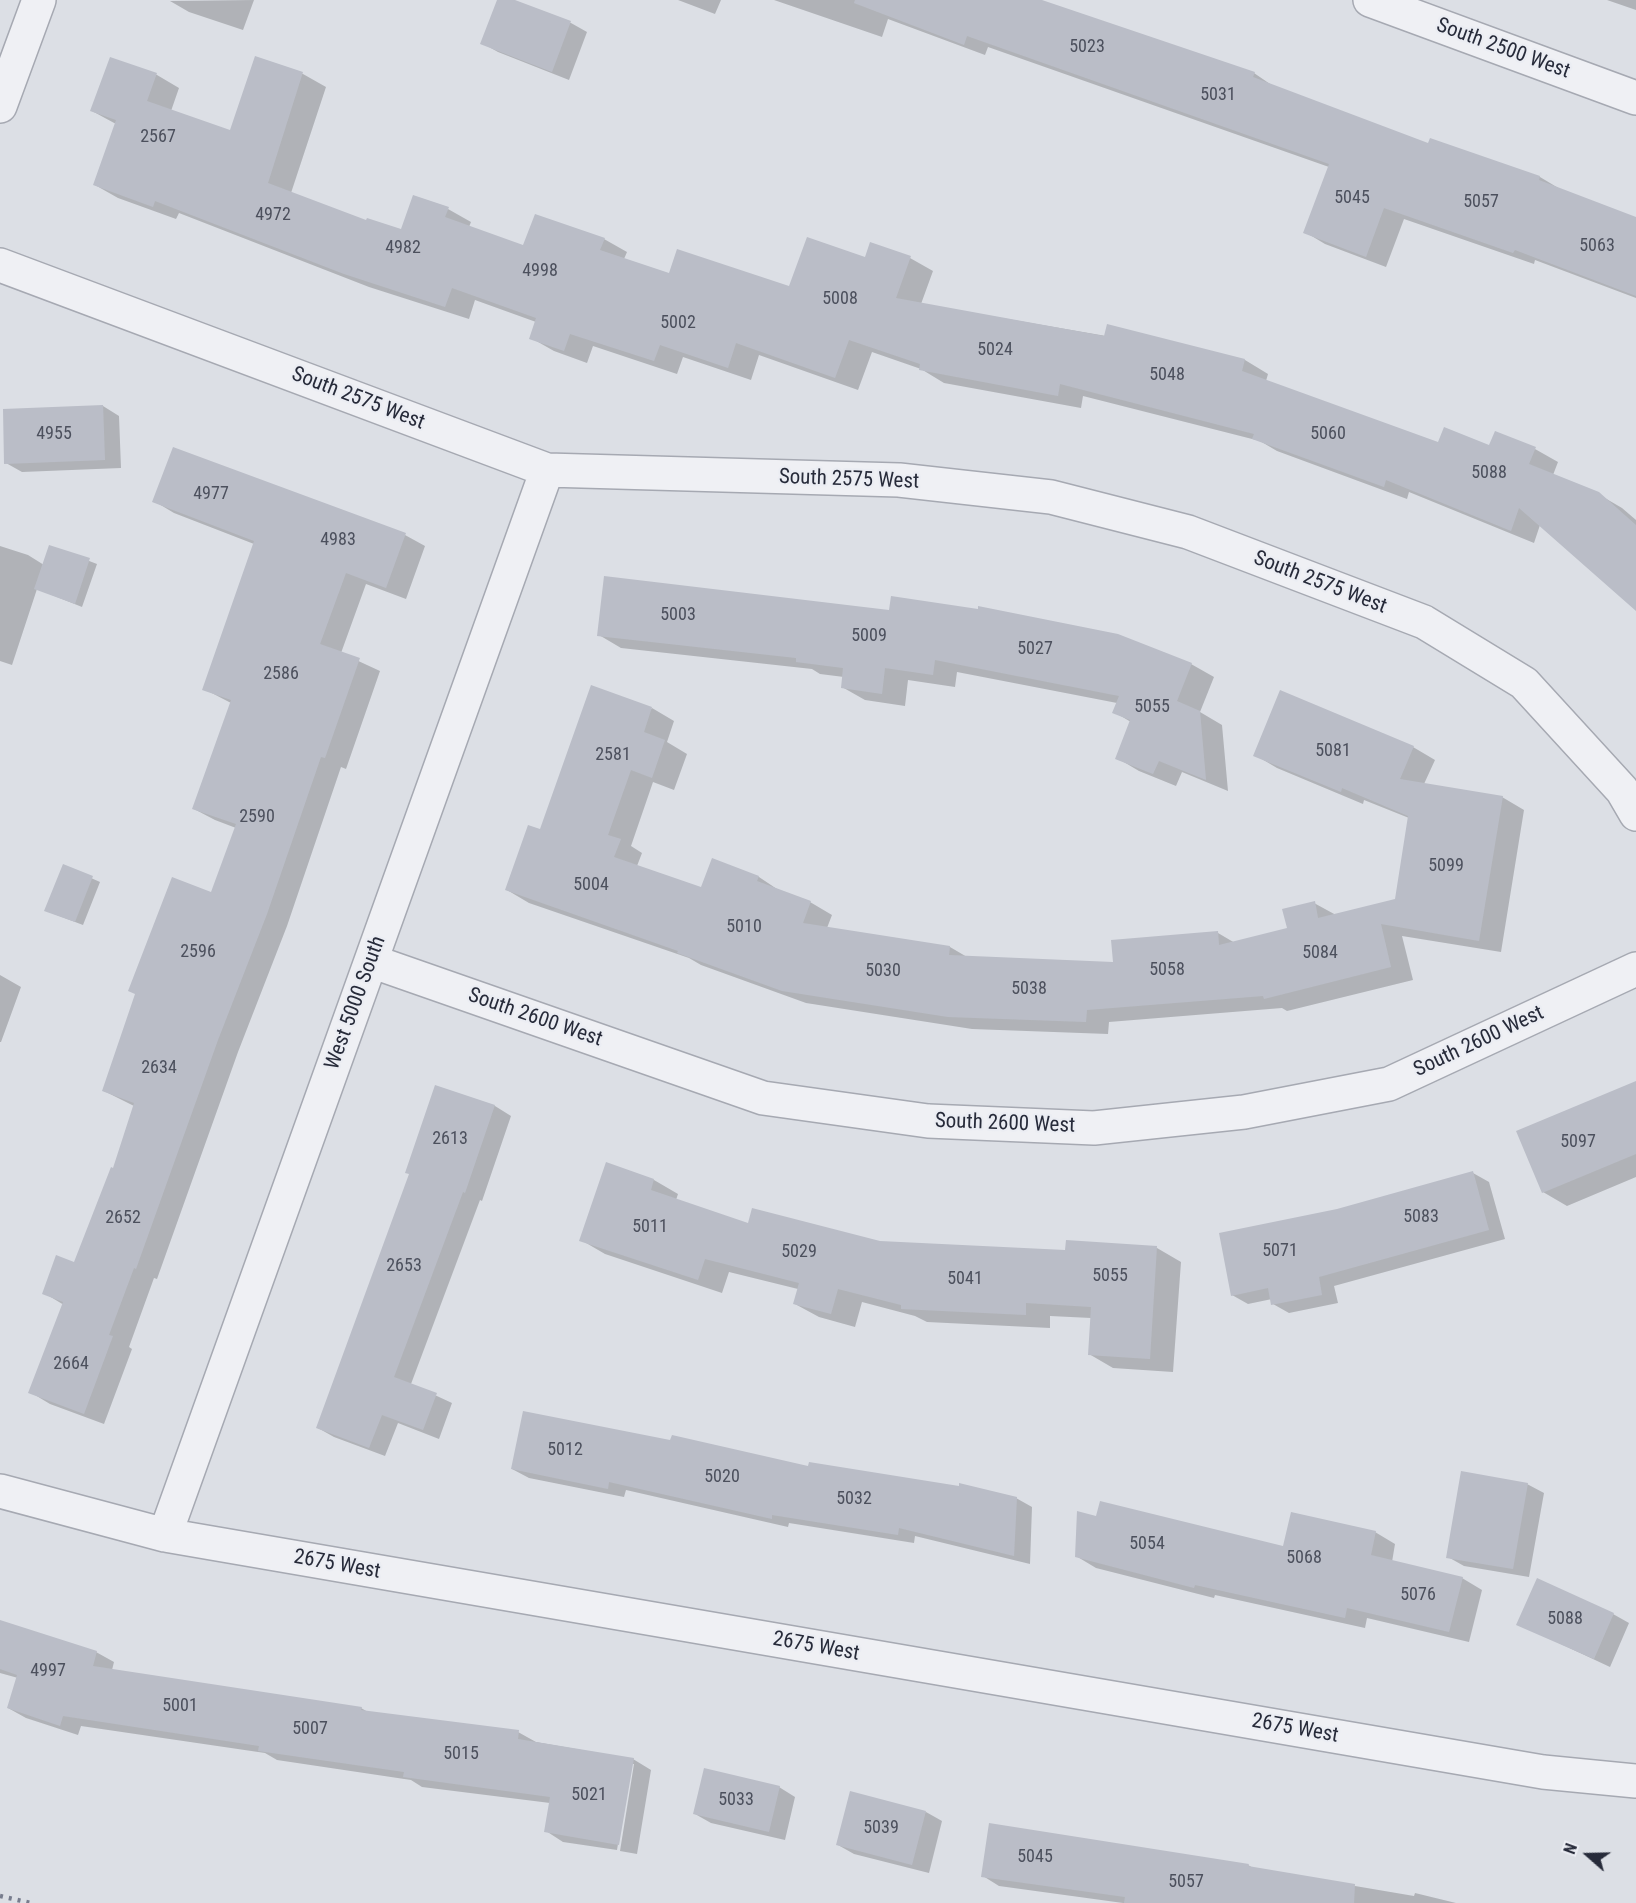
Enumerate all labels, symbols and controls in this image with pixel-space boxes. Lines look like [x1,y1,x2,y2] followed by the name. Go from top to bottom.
[1433,13,1573,85] street label: South 2500 West
[1069,36,1105,58] house number: 5023
[1200,84,1236,106] house number: 5031
[140,126,176,148] house number: 2567
[1334,187,1370,209] house number: 5045
[1463,191,1499,213] house number: 5057
[255,204,291,226] house number: 4972
[1579,235,1615,257] house number: 5063
[385,237,421,259] house number: 4982
[522,260,558,282] house number: 4998
[822,288,858,310] house number: 5008
[660,312,696,334] house number: 5002
[977,339,1013,361] house number: 5024
[288,362,428,436] street label: South 2575 West
[1149,364,1185,386] house number: 5048
[36,423,72,445] house number: 4955
[1310,423,1346,445] house number: 5060
[1471,462,1507,484] house number: 5088
[778,465,920,495] street label: South 2575 West
[193,483,229,505] house number: 4977
[320,529,356,551] house number: 4983
[1250,546,1390,620] street label: South 2575 West
[660,604,696,626] house number: 5003
[851,625,887,647] house number: 5009
[1017,638,1053,660] house number: 5027
[263,663,299,685] house number: 2586
[1134,696,1170,718] house number: 5055
[1315,740,1351,762] house number: 5081
[595,744,631,766] house number: 2581
[239,806,275,828] house number: 2590
[1428,855,1464,877] house number: 5099
[573,874,609,896] house number: 5004
[726,916,762,938] house number: 5010
[320,933,392,1073] street label: West 5000 South
[180,941,216,963] house number: 2596
[1302,942,1338,964] house number: 5084
[1149,959,1185,981] house number: 5058
[865,960,901,982] house number: 5030
[1011,978,1047,1000] house number: 5038
[465,983,605,1053] street label: South 2600 West
[1410,1001,1548,1083] street label: South 2600 West
[141,1057,177,1079] house number: 2634
[934,1109,1076,1139] street label: South 2600 West
[432,1128,468,1150] house number: 2613
[1560,1131,1596,1153] house number: 5097
[1403,1206,1439,1228] house number: 5083
[105,1207,141,1229] house number: 2652
[632,1216,668,1238] house number: 5011
[1262,1240,1298,1262] house number: 5071
[781,1241,817,1263] house number: 5029
[386,1255,422,1277] house number: 2653
[1092,1265,1128,1287] house number: 5055
[947,1268,983,1290] house number: 5041
[53,1353,89,1375] house number: 2664
[547,1439,583,1461] house number: 5012
[704,1466,740,1488] house number: 5020
[836,1488,872,1510] house number: 5032
[1129,1533,1165,1555] house number: 5054
[292,1545,382,1585] street label: 2675 West
[1286,1547,1322,1569] house number: 5068
[1400,1584,1436,1606] house number: 5076
[1547,1608,1583,1630] house number: 5088
[771,1627,861,1667] street label: 2675 West
[30,1660,66,1682] house number: 4997
[162,1695,198,1717] house number: 5001
[1250,1709,1340,1749] street label: 2675 West
[292,1718,328,1740] house number: 5007
[443,1743,479,1765] house number: 5015
[571,1784,607,1806] house number: 5021
[718,1789,754,1811] house number: 5033
[863,1817,899,1839] house number: 5039
[1558,1825,1618,1885] north arrow
[1560,1841,1581,1857] text: N
[1017,1846,1053,1868] house number: 5045
[1168,1871,1204,1893] house number: 5057

